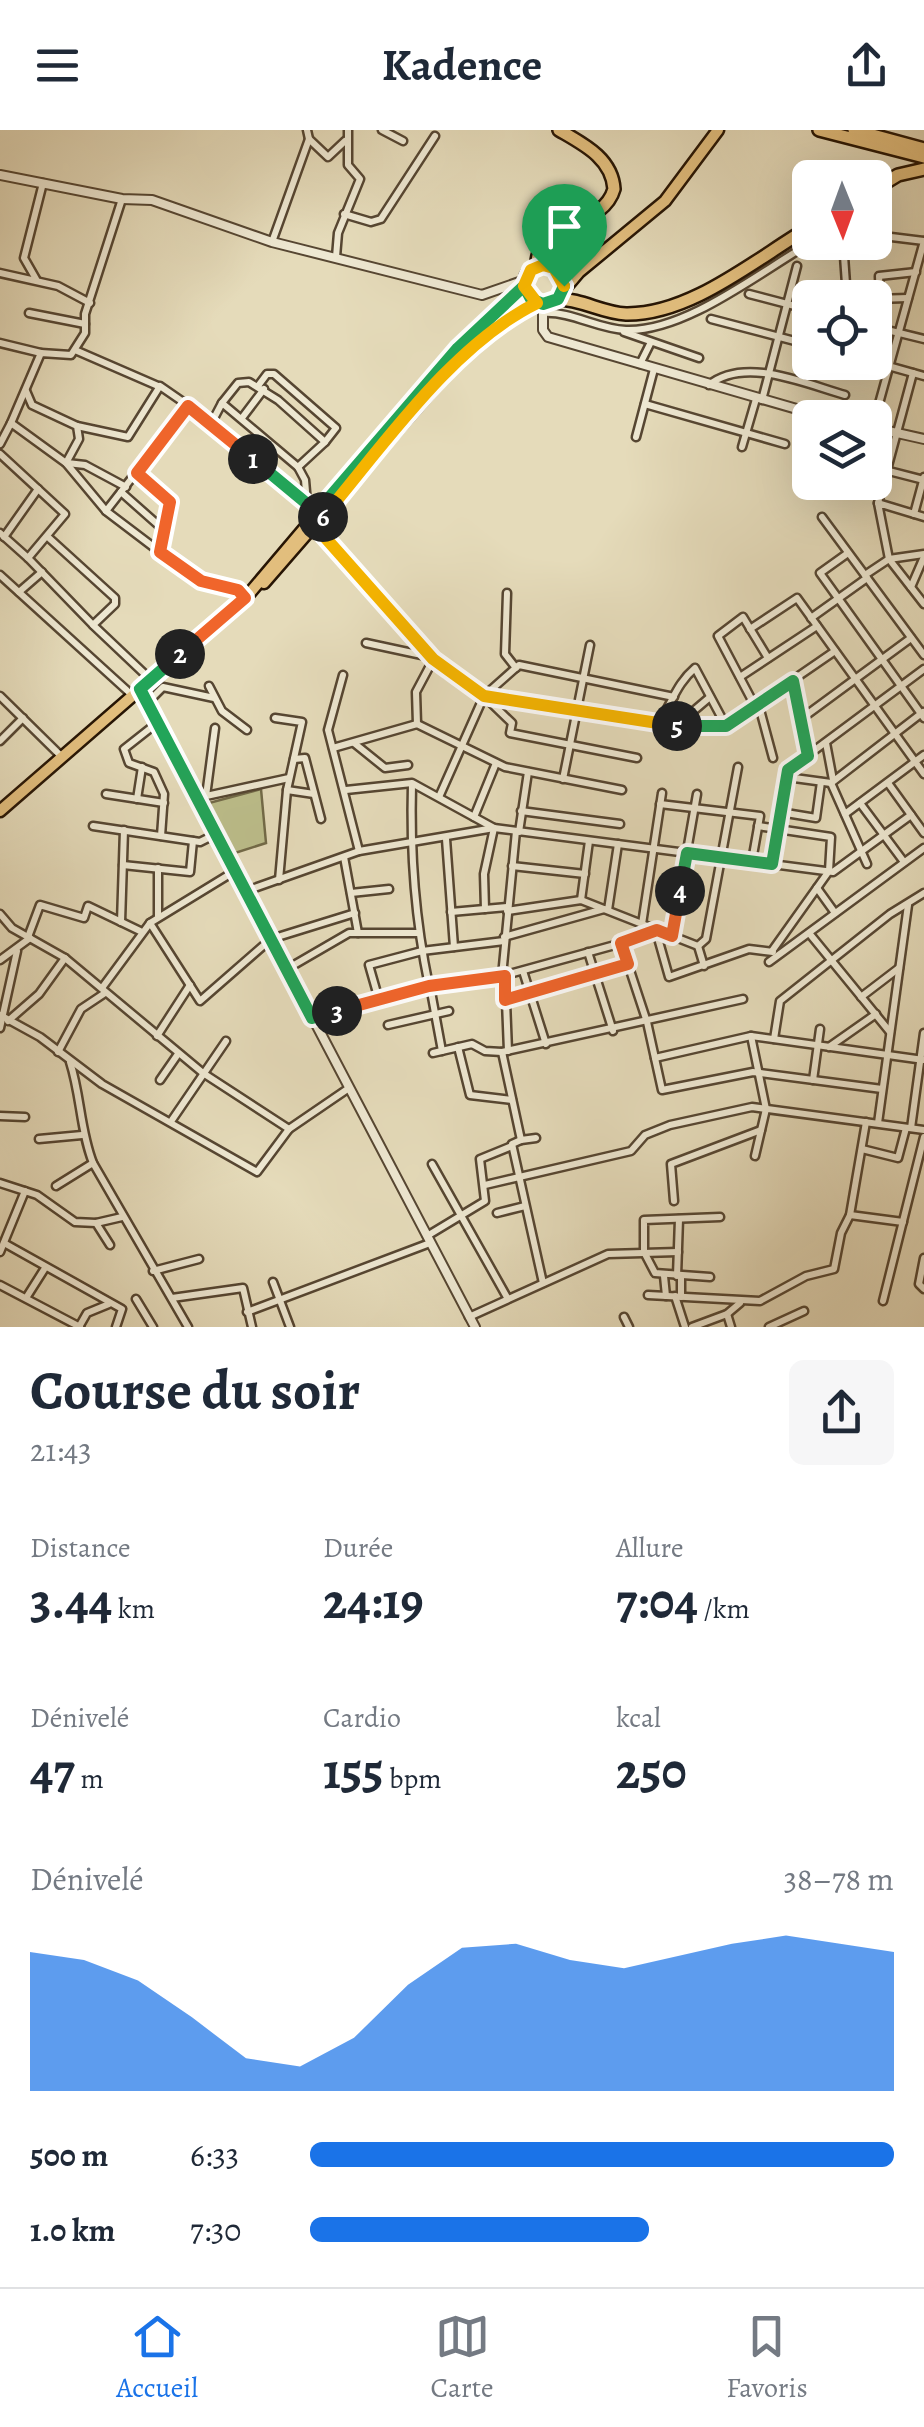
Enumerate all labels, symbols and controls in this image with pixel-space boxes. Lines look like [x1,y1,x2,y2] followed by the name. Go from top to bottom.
[382,34,542,96] text: Kadence
[30,38,85,93] icon: menu
[839,38,894,93] icon: share
[792,160,892,260] north arrow
[792,160,892,500] map controls
[522,184,607,287] pin
[537,199,592,254] icon: arrive
[792,280,892,380] button: locate
[792,400,892,500] button: layers
[228,434,278,484] pin: 1
[248,440,258,478] text: 1
[298,492,348,542] pin: 6
[316,498,330,536] text: 6
[155,629,205,679] pin: 2
[173,635,187,673] text: 2
[652,701,702,751] pin: 5
[671,707,683,745] text: 5
[655,866,705,916] pin: 4
[673,872,687,910] text: 4
[312,986,362,1036] pin: 3
[331,992,343,1030] text: 3
[30,1353,360,1428] text: Course du soir
[789,1360,894,1465] button: share
[30,1428,92,1472] text: 21:43
[30,1529,130,1567] text: Distance
[323,1529,393,1567] text: Durée
[616,1529,684,1567] text: Allure
[30,1567,112,1635] text: 3.44
[323,1567,424,1635] text: 24:19
[616,1567,698,1635] text: 7:04
[112,1590,155,1628] text: km
[698,1590,750,1628] text: /km
[30,1699,129,1737] text: Dénivelé
[323,1699,401,1737] text: Cardio
[616,1699,661,1737] text: kcal
[30,1737,75,1805] text: 47
[323,1737,384,1805] text: 155
[616,1737,687,1805] text: 250
[75,1760,104,1798] text: m
[384,1760,441,1798] text: bpm
[30,1857,144,1901] text: Dénivelé
[784,1857,894,1901] text: 38–78 m
[30,2133,108,2177] text: 500 m
[190,2133,239,2177] text: 6:33
[30,2208,115,2252] text: 1.0 km
[190,2208,241,2252] text: 7:30
[116,2309,198,2407] tab: Accueil
[431,2309,494,2407] tab: Carte
[726,2309,808,2407] tab: Favoris

